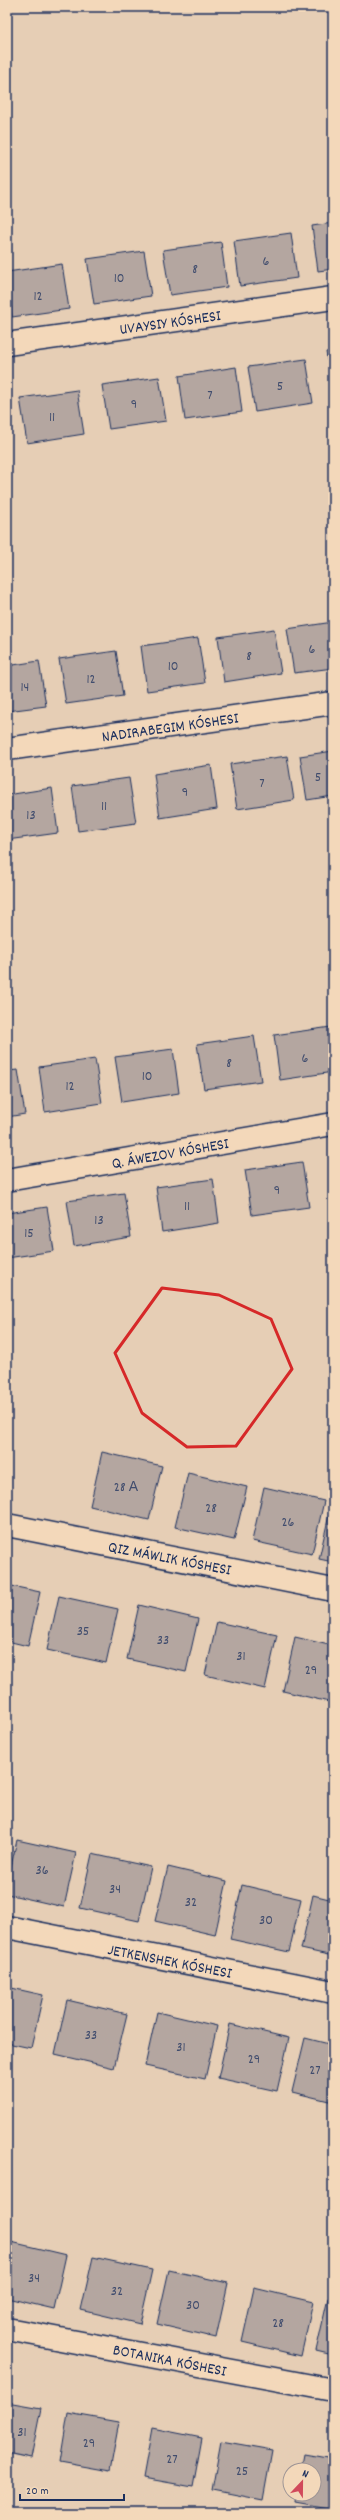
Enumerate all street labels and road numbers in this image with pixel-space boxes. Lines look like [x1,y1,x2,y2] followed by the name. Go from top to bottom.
[118,305,223,342] street label: UVAYSIY KÓSHESI
[100,707,240,749] street label: NADIRABEGIM KÓSHESI
[110,1133,231,1176] street label: Q. ÁWEZOV KÓSHESI
[106,1536,233,1583] street label: QIZ MÁWLIK KÓSHESI
[105,1939,234,1986] street label: JETKENSHEK KÓSHESI
[111,2339,228,2384] street label: BOTANIKA KÓSHESI

